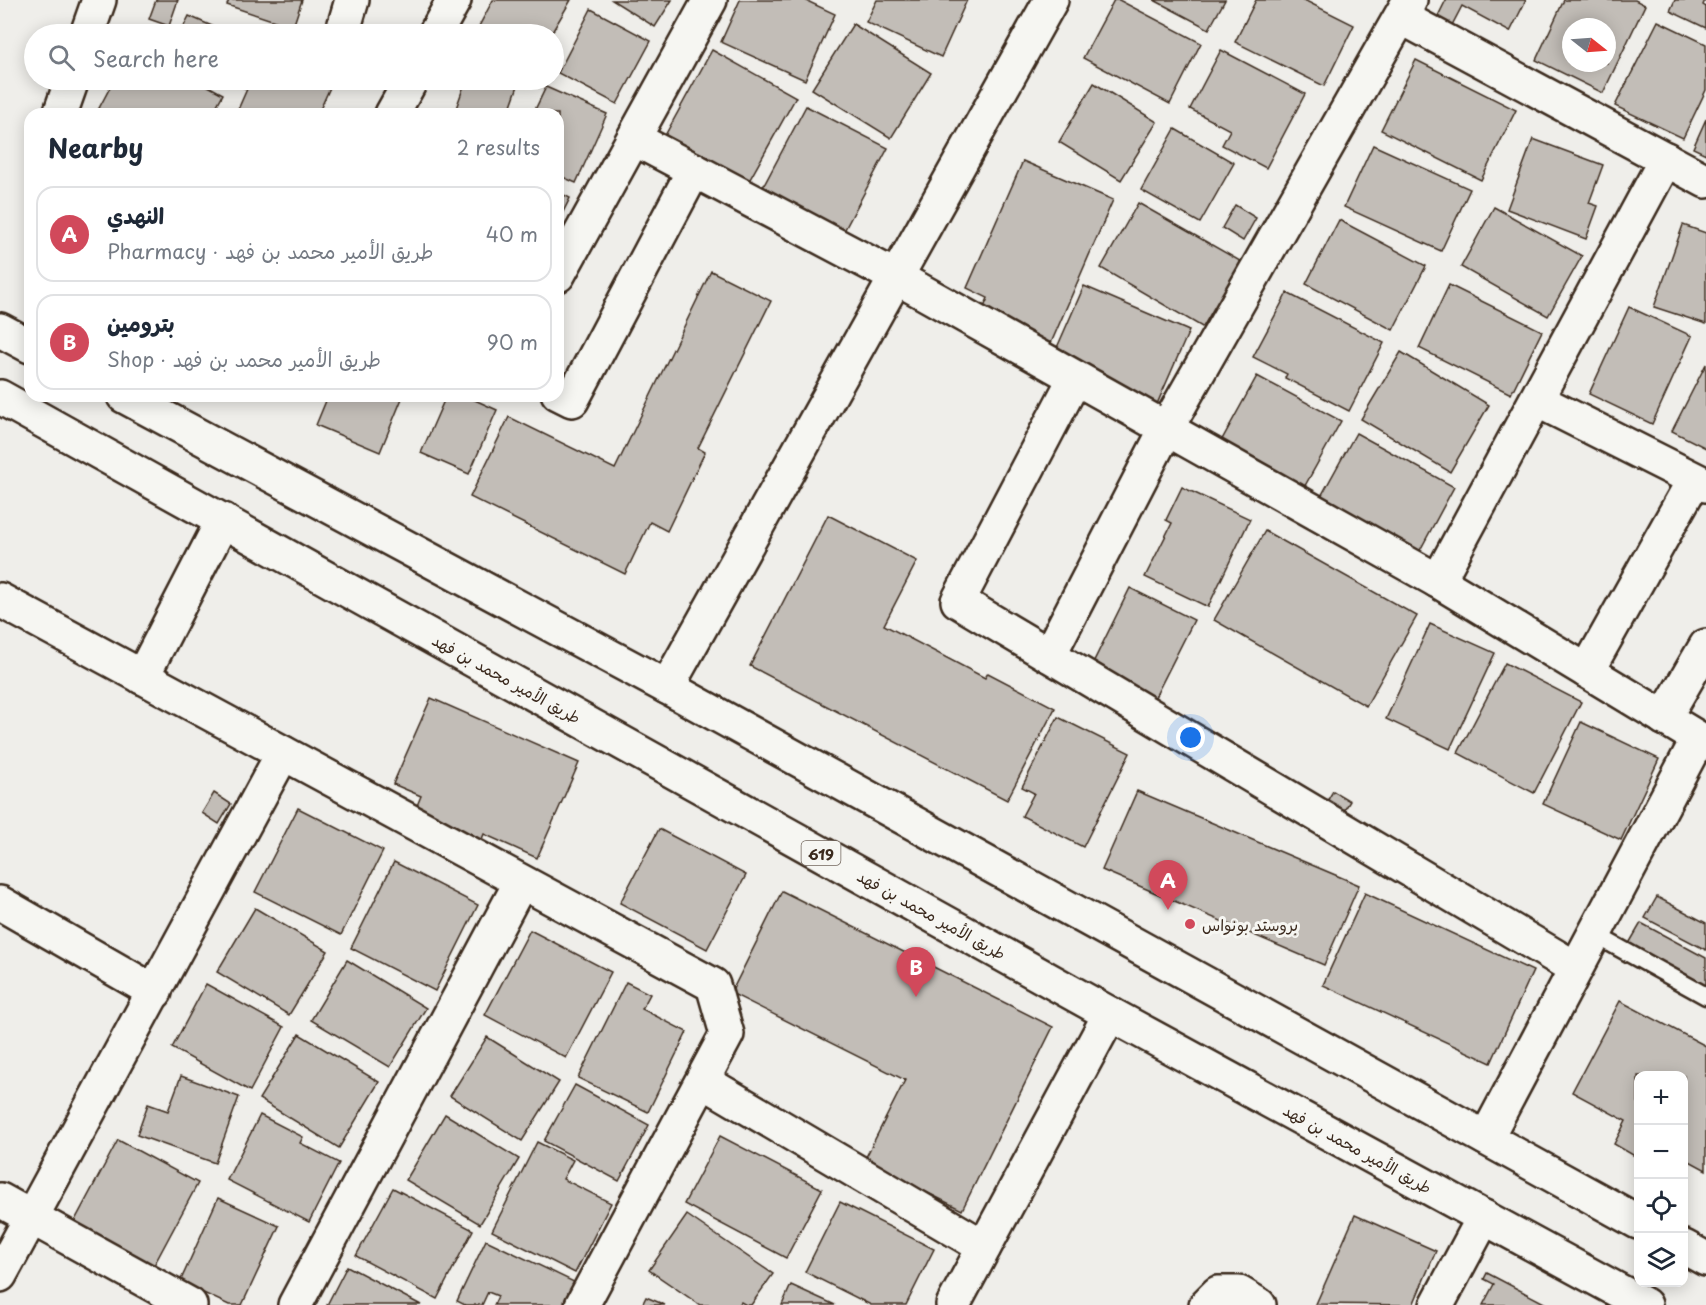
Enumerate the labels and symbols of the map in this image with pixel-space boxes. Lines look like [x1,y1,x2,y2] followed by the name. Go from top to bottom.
[1562,18,1616,72] north arrow
[428,627,586,729] street label: طريق الأمير محمد بن فهد
[1176,723,1205,752] your location
[802,841,840,865] road number: 619
[1148,860,1188,910] pin: A
[853,863,1011,965] street label: طريق الأمير محمد بن فهد
[1202,912,1298,936] place label: بروستد بونواس
[1183,917,1197,931] marker: بروستد بونواس
[896,948,936,997] pin: B
[1279,1097,1437,1199] street label: طريق الأمير محمد بن فهد

